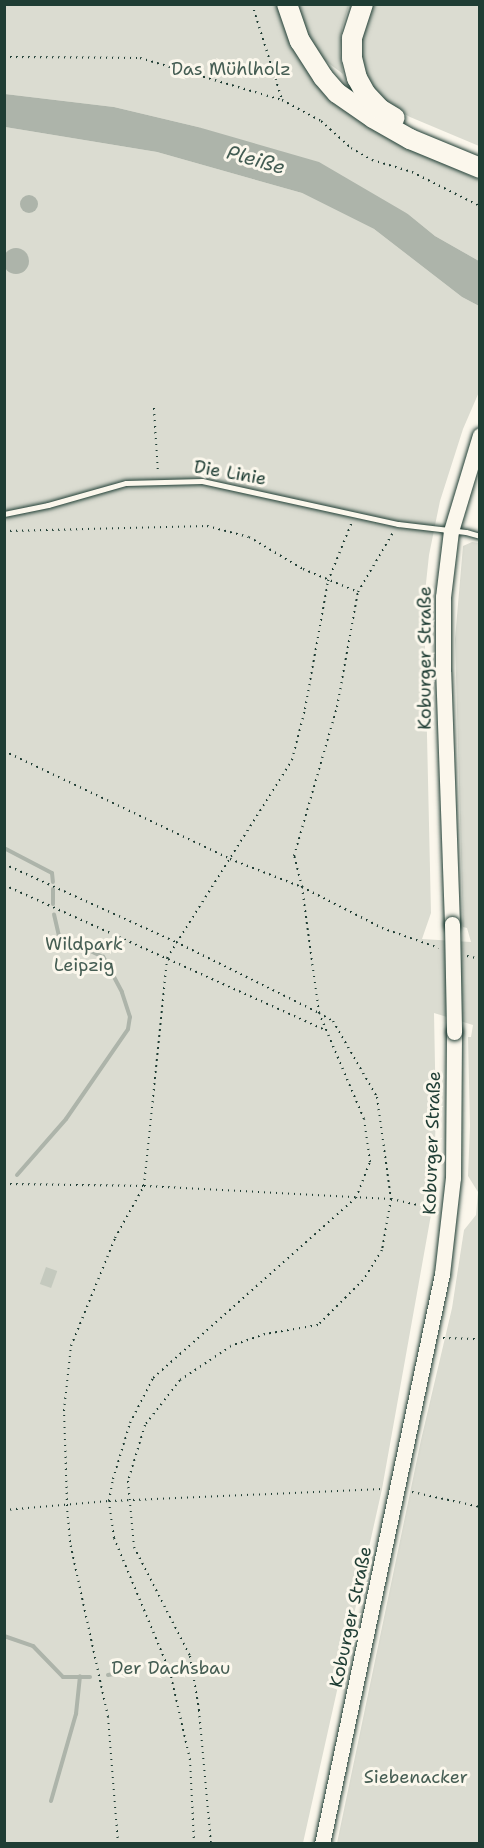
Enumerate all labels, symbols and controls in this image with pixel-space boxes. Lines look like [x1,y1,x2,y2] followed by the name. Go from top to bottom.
[171,58,291,80] park label: Das Mühlholz
[224,140,288,180] water label: Pleiße
[192,456,268,490] street label: Die Linie
[414,586,436,730] street label: Koburger Straße
[45,934,123,976] park label: Wildpark Leipzig
[419,1071,445,1215] street label: Koburger Straße
[325,1544,377,1690] street label: Koburger Straße
[112,1657,230,1679] park label: Der Dachsbau
[364,1766,468,1788] park label: Siebenacker

